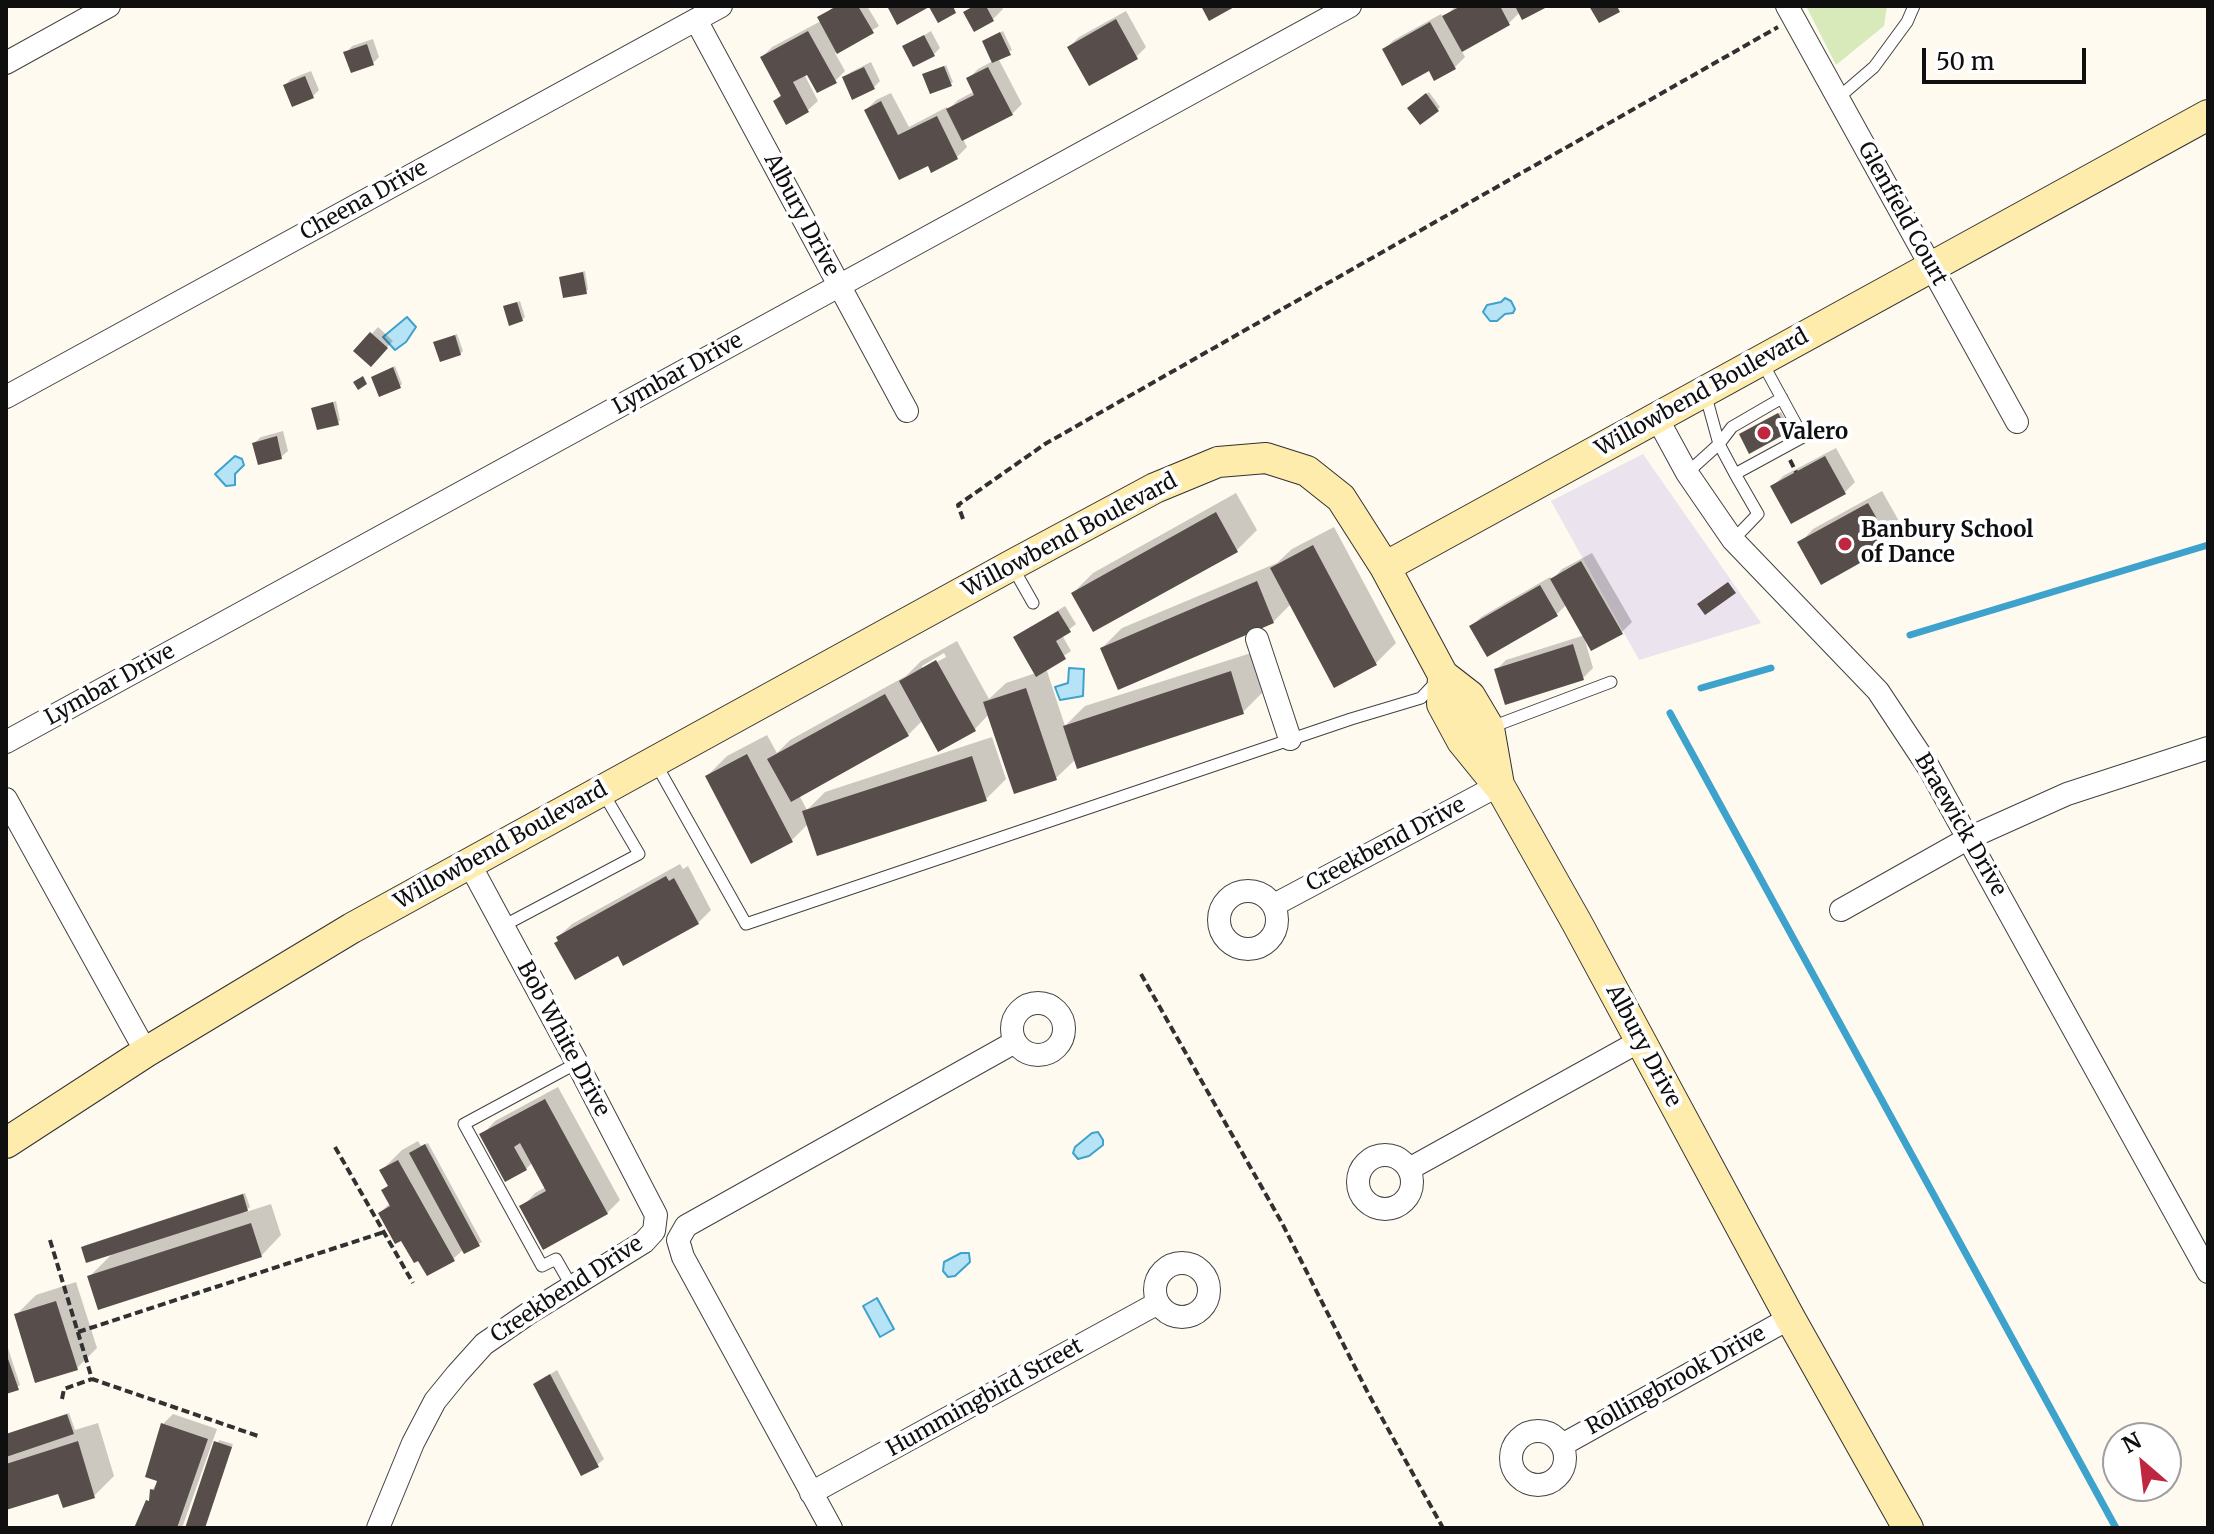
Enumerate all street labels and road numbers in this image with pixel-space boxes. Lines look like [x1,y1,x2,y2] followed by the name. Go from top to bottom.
[1852,138,1952,290] street label: Glenfield Court
[758,149,844,281] street label: Albury Drive
[296,155,432,247] street label: Cheena Drive
[1591,323,1813,463] street label: Willowbend Boulevard
[608,327,748,421] street label: Lymbar Drive
[958,468,1182,604] street label: Willowbend Boulevard
[40,638,180,732] street label: Lymbar Drive
[1908,749,2012,901] street label: Braewick Drive
[390,776,612,916] street label: Willowbend Boulevard
[1302,792,1470,898] street label: Creekbend Drive
[511,957,615,1121] street label: Bob White Drive
[1600,980,1686,1112] street label: Albury Drive
[486,1231,648,1349] street label: Creekbend Drive
[1582,1321,1770,1441] street label: Rollingbrook Drive
[882,1333,1088,1463] street label: Hummingbird Street

